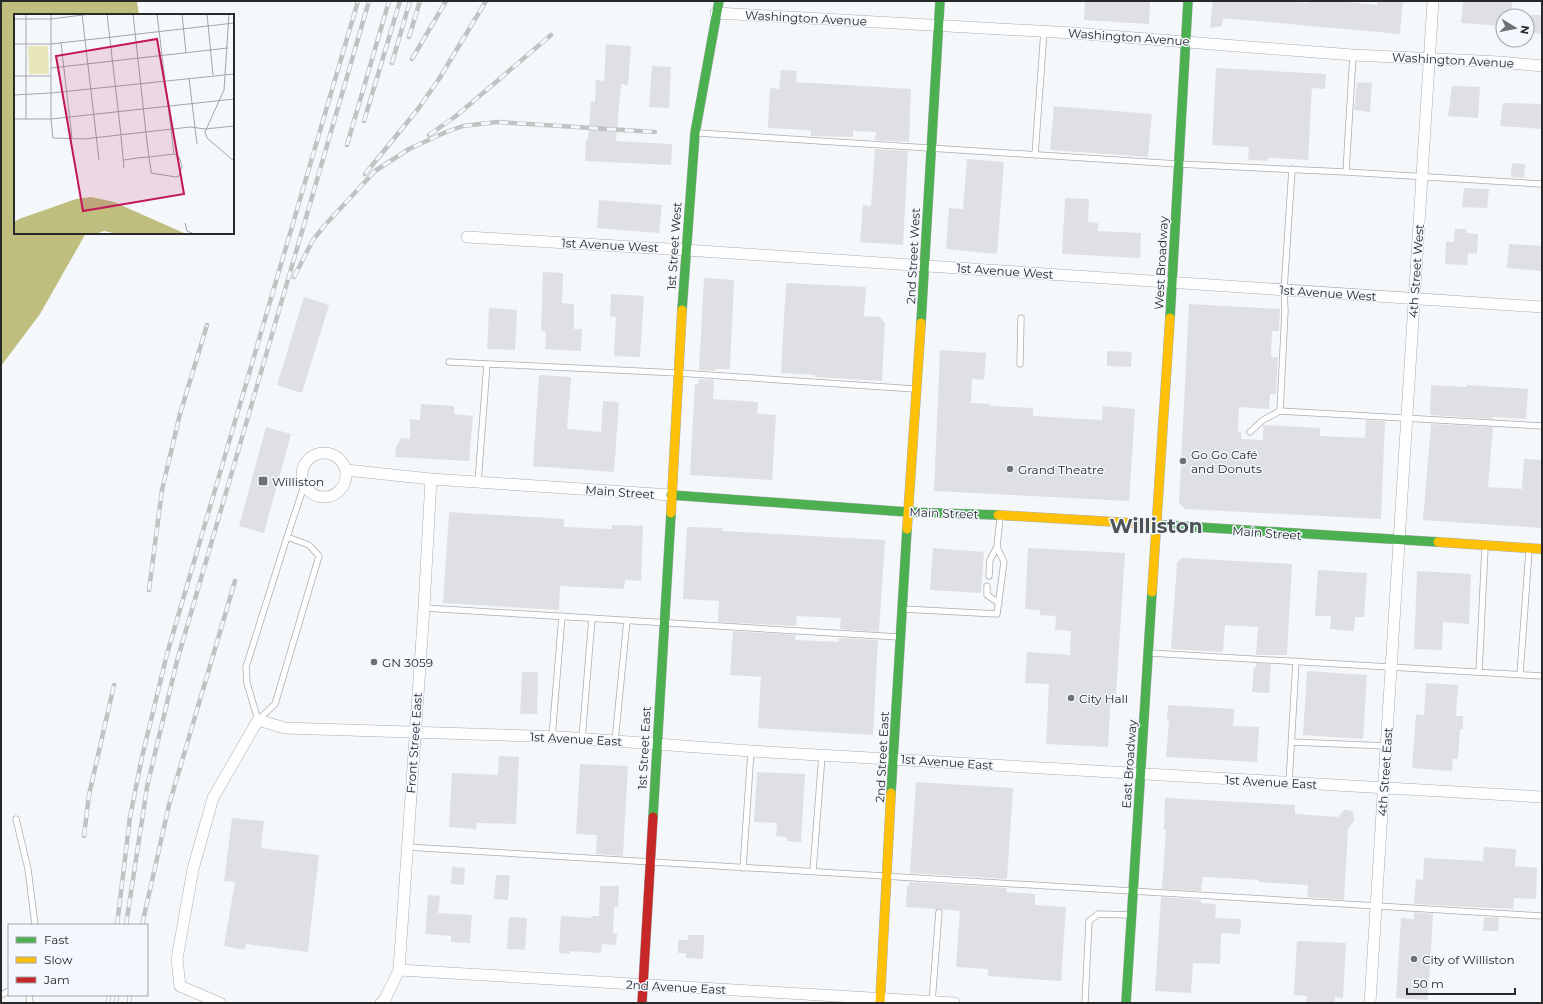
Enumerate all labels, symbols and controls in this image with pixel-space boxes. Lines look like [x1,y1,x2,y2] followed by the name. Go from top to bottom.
[745,7,867,29] street label: Washington Avenue
[1495,8,1535,48] north arrow
[14,14,234,234] inset map
[1517,24,1533,35] text: N
[1068,25,1190,49] street label: Washington Avenue
[1392,49,1514,71] street label: Washington Avenue
[663,201,685,291] street label: 1st Street West
[903,207,923,304] street label: 2nd Street West
[1151,215,1171,310] street label: West Broadway
[1405,223,1427,318] street label: 4th Street West
[561,235,659,255] street label: 1st Avenue West
[956,260,1054,282] street label: 1st Avenue West
[1279,282,1377,304] street label: 1st Avenue West
[1191,447,1262,476] place label: Go Go Café and Donuts
[1178,456,1188,466] marker: Go Go Café and Donuts
[1018,462,1104,477] place label: Grand Theatre
[1005,464,1015,474] marker: Grand Theatre
[272,474,324,489] place label: Williston
[257,475,269,487] marker: Williston
[585,482,655,502] street label: Main Street
[909,504,979,522] street label: Main Street
[1109,514,1203,538] district label: Williston
[1232,523,1302,543] street label: Main Street
[382,655,433,670] place label: GN 3059
[369,657,379,667] marker: GN 3059
[1079,691,1128,706] place label: City Hall
[403,692,425,794] street label: Front Street East
[1066,693,1076,703] marker: City Hall
[634,706,654,790] street label: 1st Street East
[872,711,892,803] street label: 2nd Street East
[1118,719,1140,809] street label: East Broadway
[1374,727,1396,817] street label: 4th Street East
[529,729,623,749] street label: 1st Avenue East
[900,751,994,773] street label: 1st Avenue East
[1224,772,1318,792] street label: 1st Avenue East
[8,924,148,996] legend
[44,932,69,947] text: Fast
[44,952,73,967] text: Slow
[1422,952,1515,967] place label: City of Williston
[1409,954,1419,964] marker: City of Williston
[1407,970,1515,996] scale bar
[43,972,70,987] text: Jam
[1413,976,1444,991] text: 50 m
[625,977,727,997] street label: 2nd Avenue East

